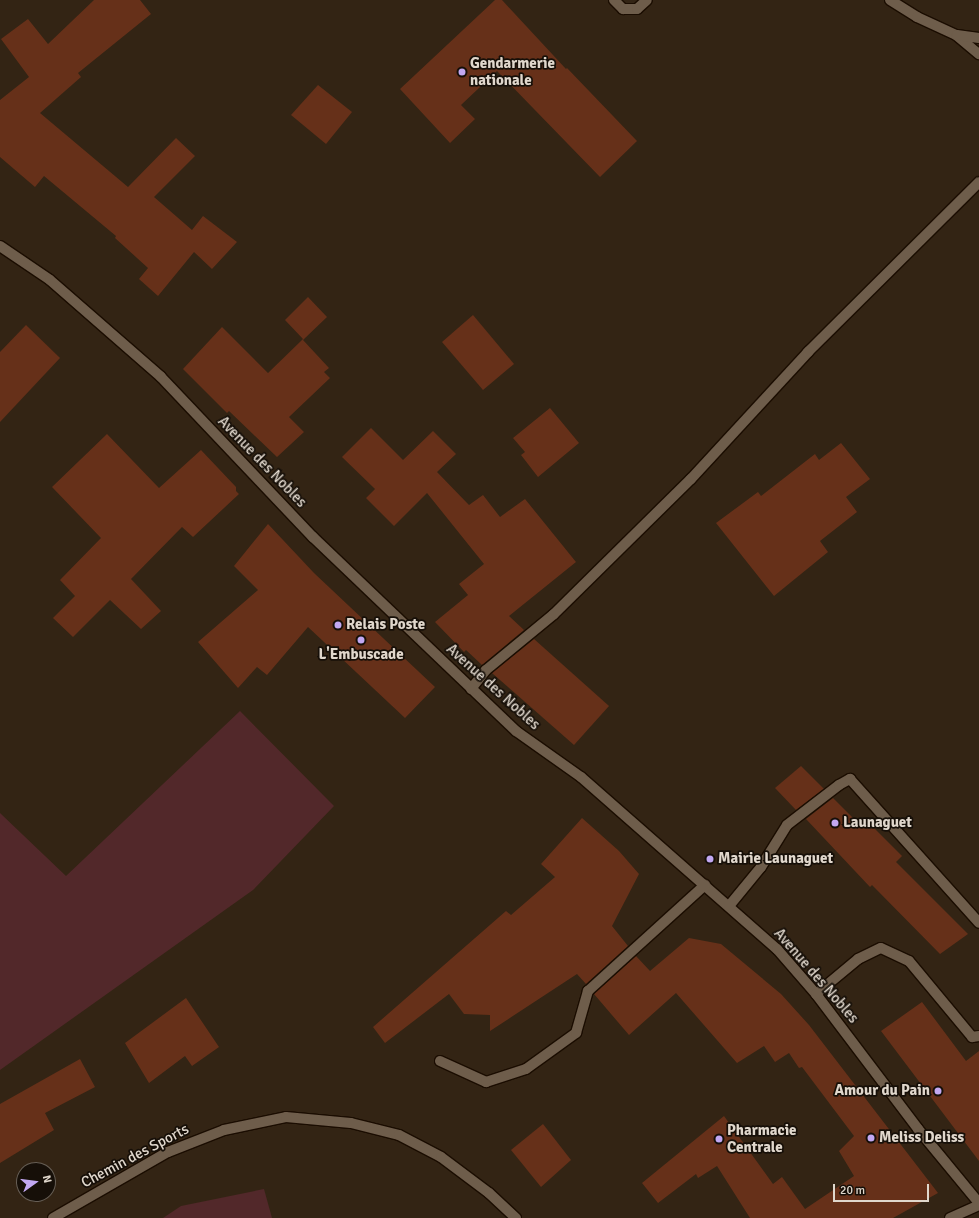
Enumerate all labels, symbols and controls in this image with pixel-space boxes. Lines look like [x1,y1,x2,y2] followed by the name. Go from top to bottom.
[470,54,555,89] place label: Gendarmerie nationale
[457,67,467,77] marker: Gendarmerie nationale
[214,413,310,511] street label: Avenue des Nobles
[346,616,425,634] place label: Relais Poste
[333,620,343,630] marker: Relais Poste
[356,635,366,645] marker: L'Embuscade
[442,640,544,734] street label: Avenue des Nobles
[318,646,404,664] place label: L'Embuscade
[843,814,912,832] place label: Launaguet
[830,818,840,828] marker: Launaguet
[718,850,833,868] place label: Mairie Launaguet
[705,854,715,864] marker: Mairie Launaguet
[770,925,862,1027] street label: Avenue des Nobles
[834,1082,930,1100] place label: Amour du Pain
[933,1086,943,1096] marker: Amour du Pain
[78,1120,192,1192] street label: Chemin des Sports
[727,1121,797,1156] place label: Pharmacie Centrale
[879,1129,964,1147] place label: Meliss Deliss
[866,1133,876,1143] marker: Meliss Deliss
[714,1134,724,1144] marker: Pharmacie Centrale
[16,1162,56,1202] north arrow
[40,1174,54,1185] text: N
[835,1176,931,1202] scale bar
[840,1183,865,1198] text: 20 m

